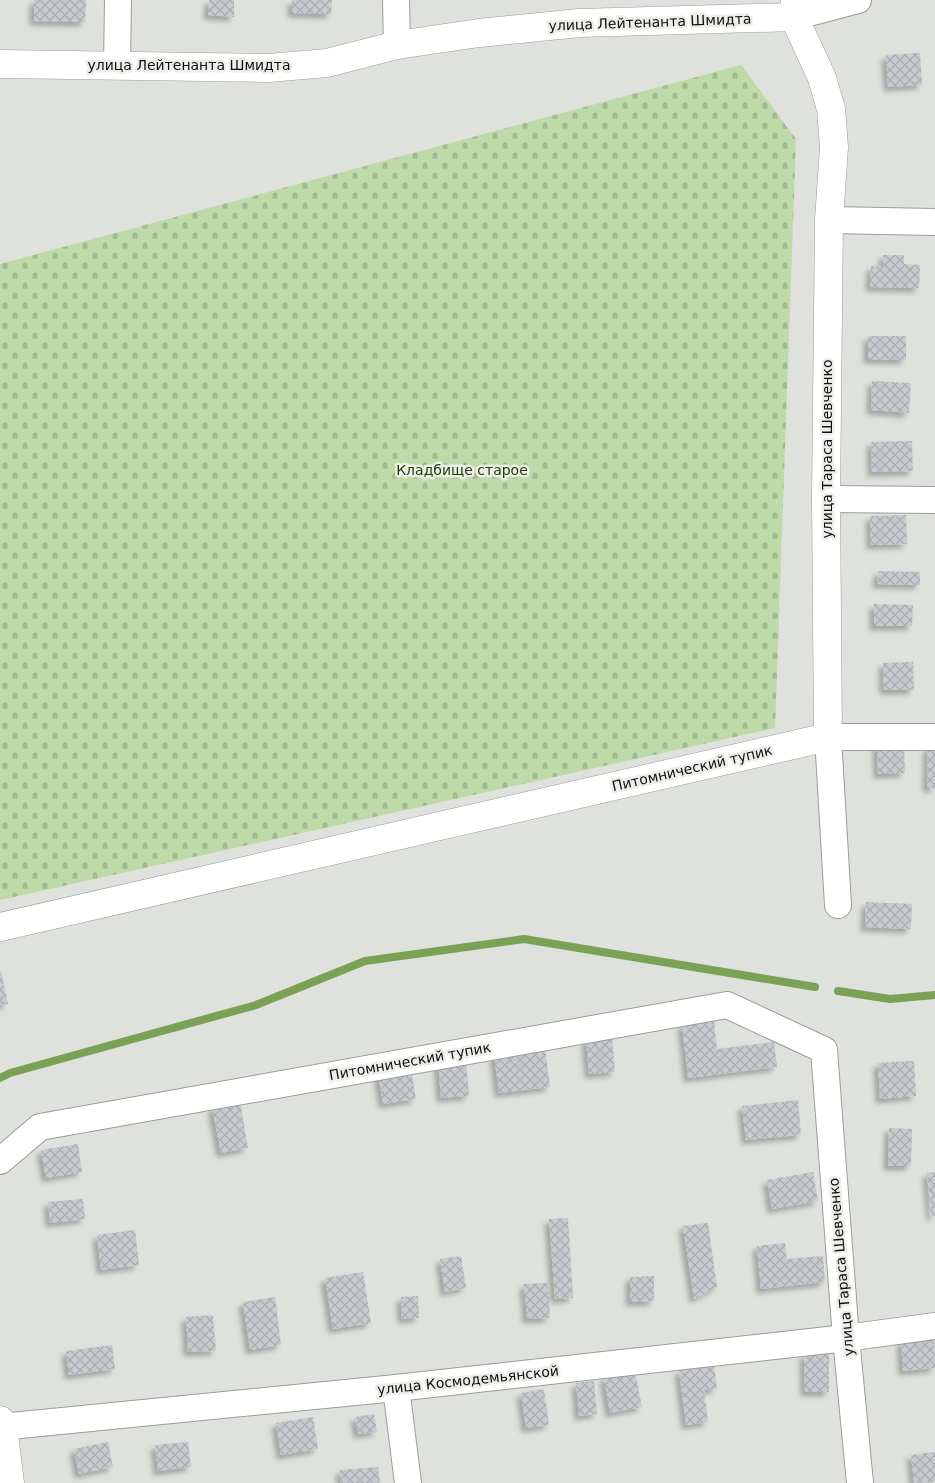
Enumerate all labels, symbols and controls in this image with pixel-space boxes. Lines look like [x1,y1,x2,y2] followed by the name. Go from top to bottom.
[548,10,752,34] street label: улица Лейтенанта Шмидта
[87,57,291,73] street label: улица Лейтенанта Шмидта
[819,359,835,539] street label: улица Тараса Шевченко
[396,462,528,478] park label: Кладбище старое
[610,742,774,794] street label: Питомнический тупик
[328,1039,492,1083] street label: Питомнический тупик
[825,1177,857,1357] street label: улица Тараса Шевченко
[376,1362,560,1398] street label: улица Космодемьянской

